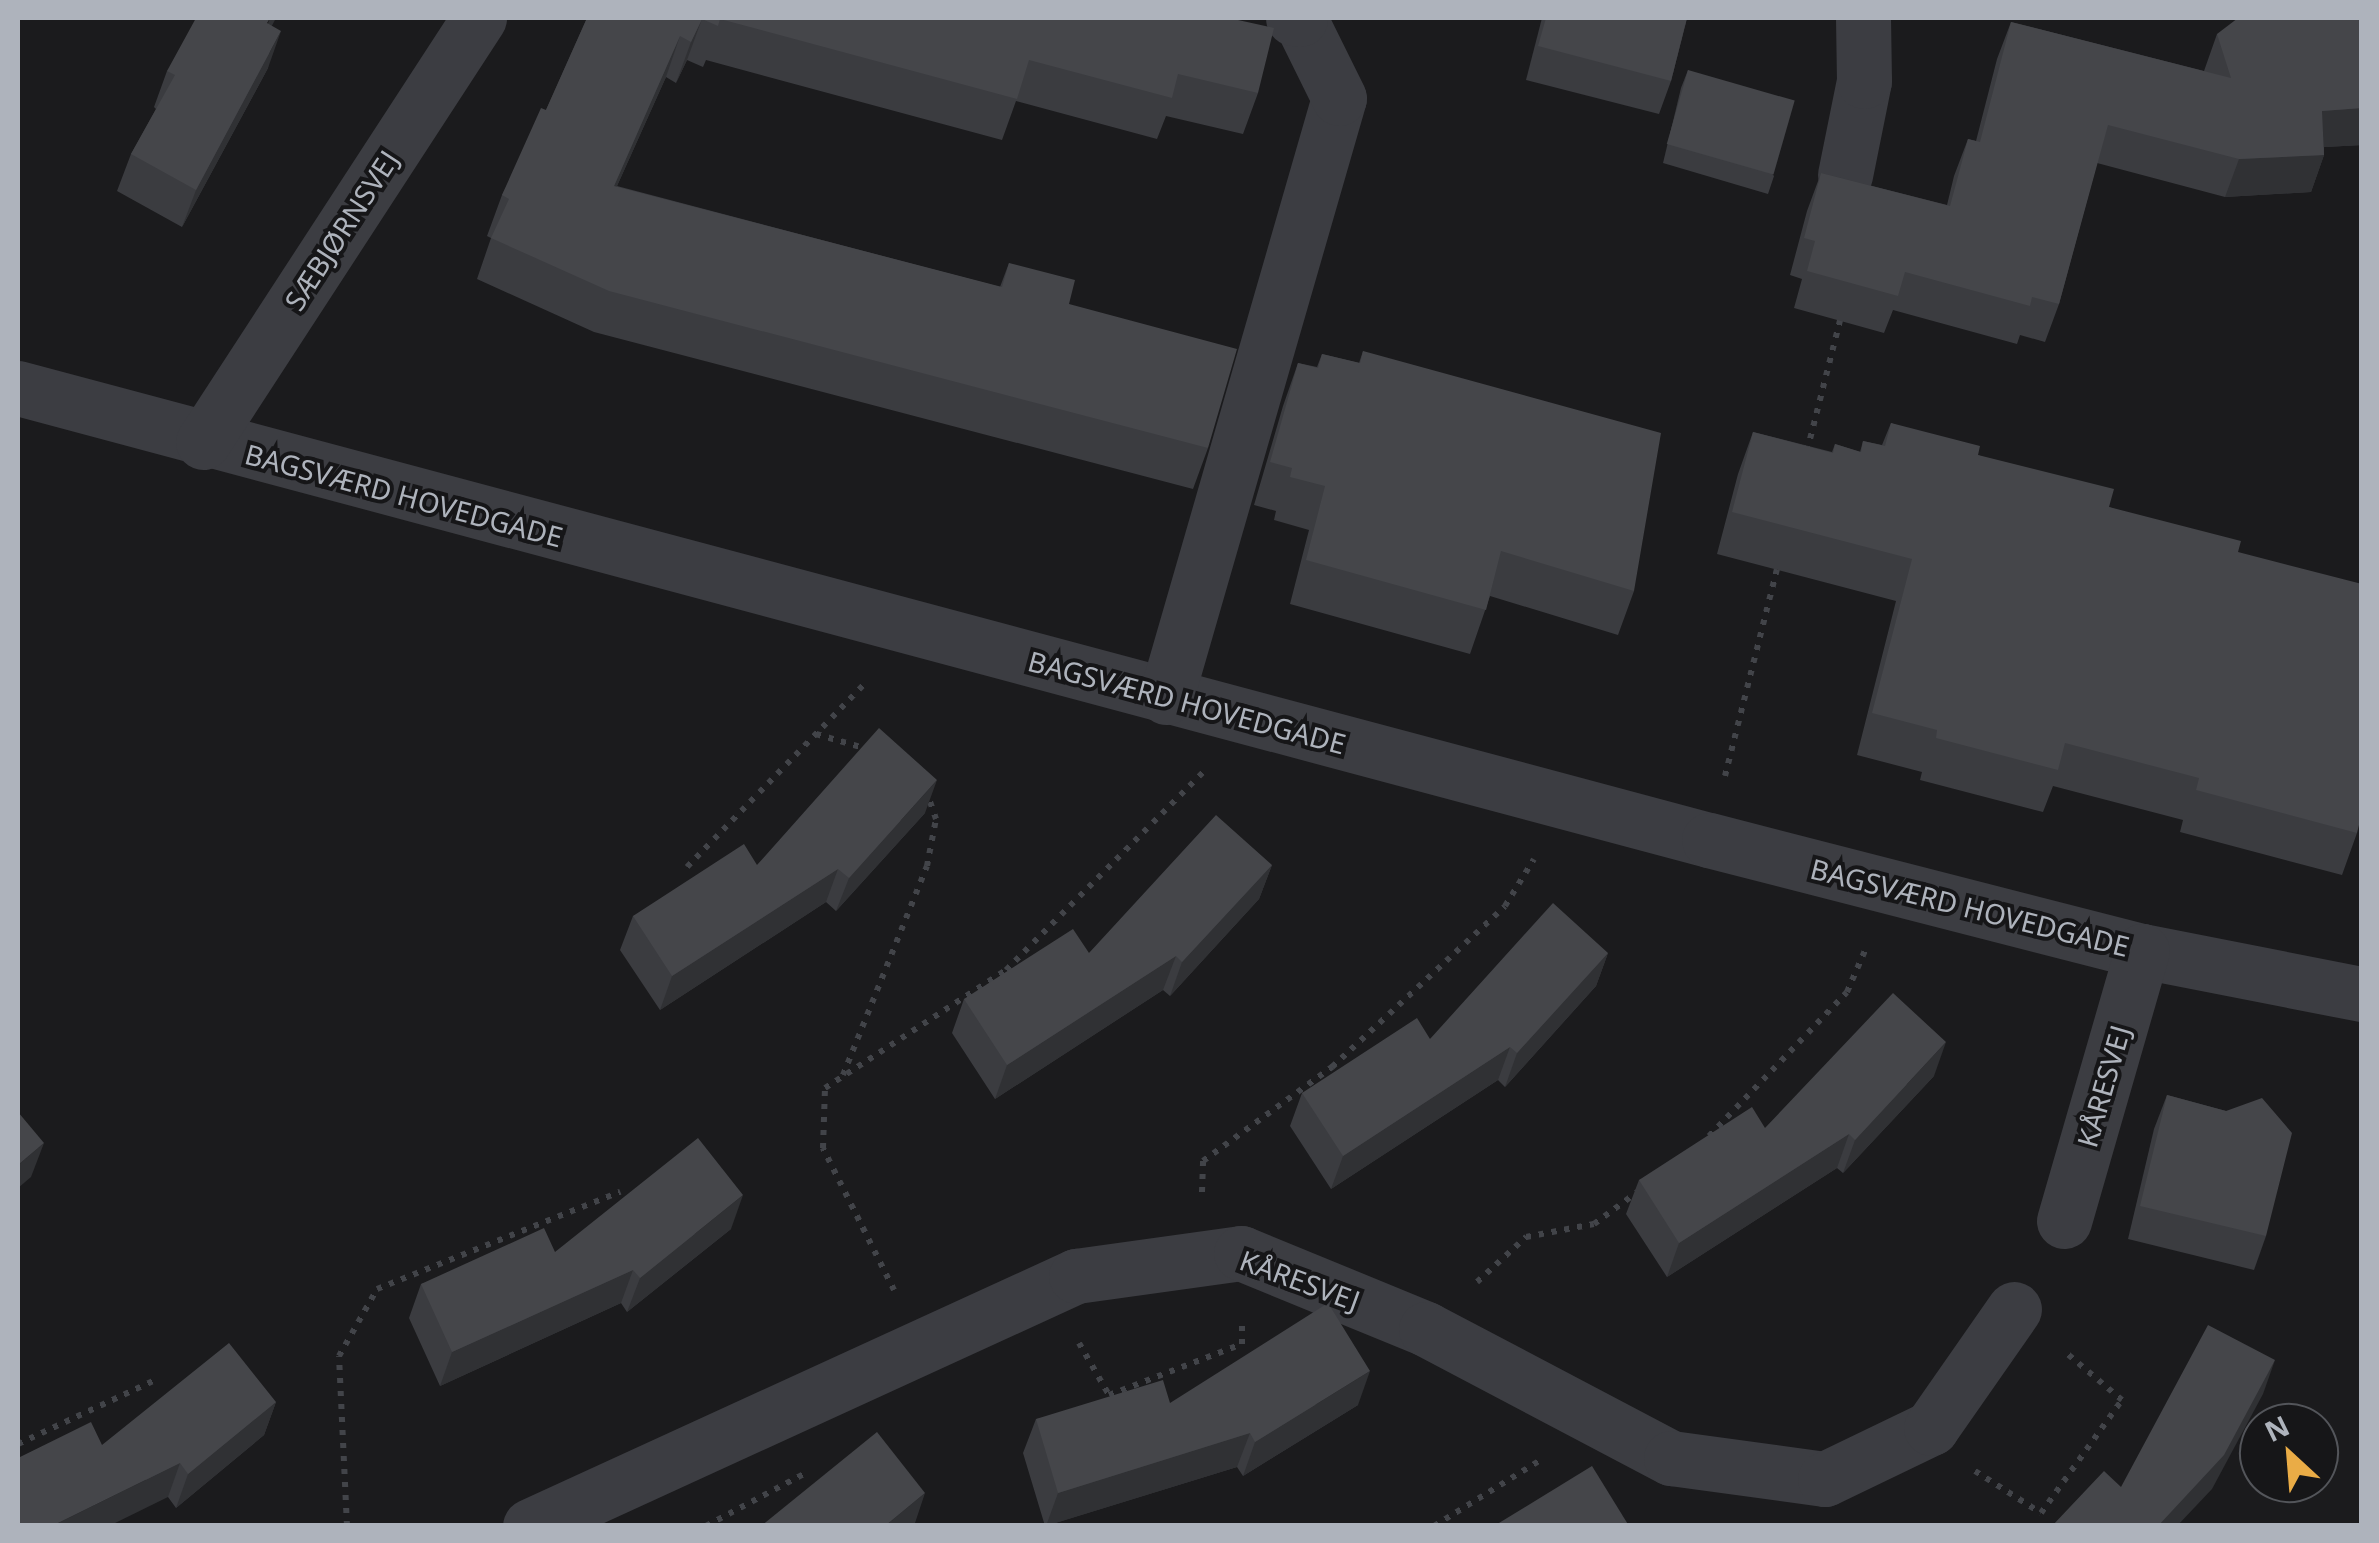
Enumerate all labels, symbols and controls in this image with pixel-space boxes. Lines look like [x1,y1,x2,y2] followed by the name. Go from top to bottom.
[277,144,405,316] street label: SÆBJØRNSVEJ
[242,436,566,554] street label: BAGSVÆRD HOVEDGADE
[1025,643,1349,761] street label: BAGSVÆRD HOVEDGADE
[1807,851,2133,963] street label: BAGSVÆRD HOVEDGADE
[2070,1021,2136,1151] street label: KÅRESVEJ
[1235,1243,1365,1317] street label: KÅRESVEJ
[2239,1403,2339,1503] north arrow
[2258,1406,2295,1450] text: N

